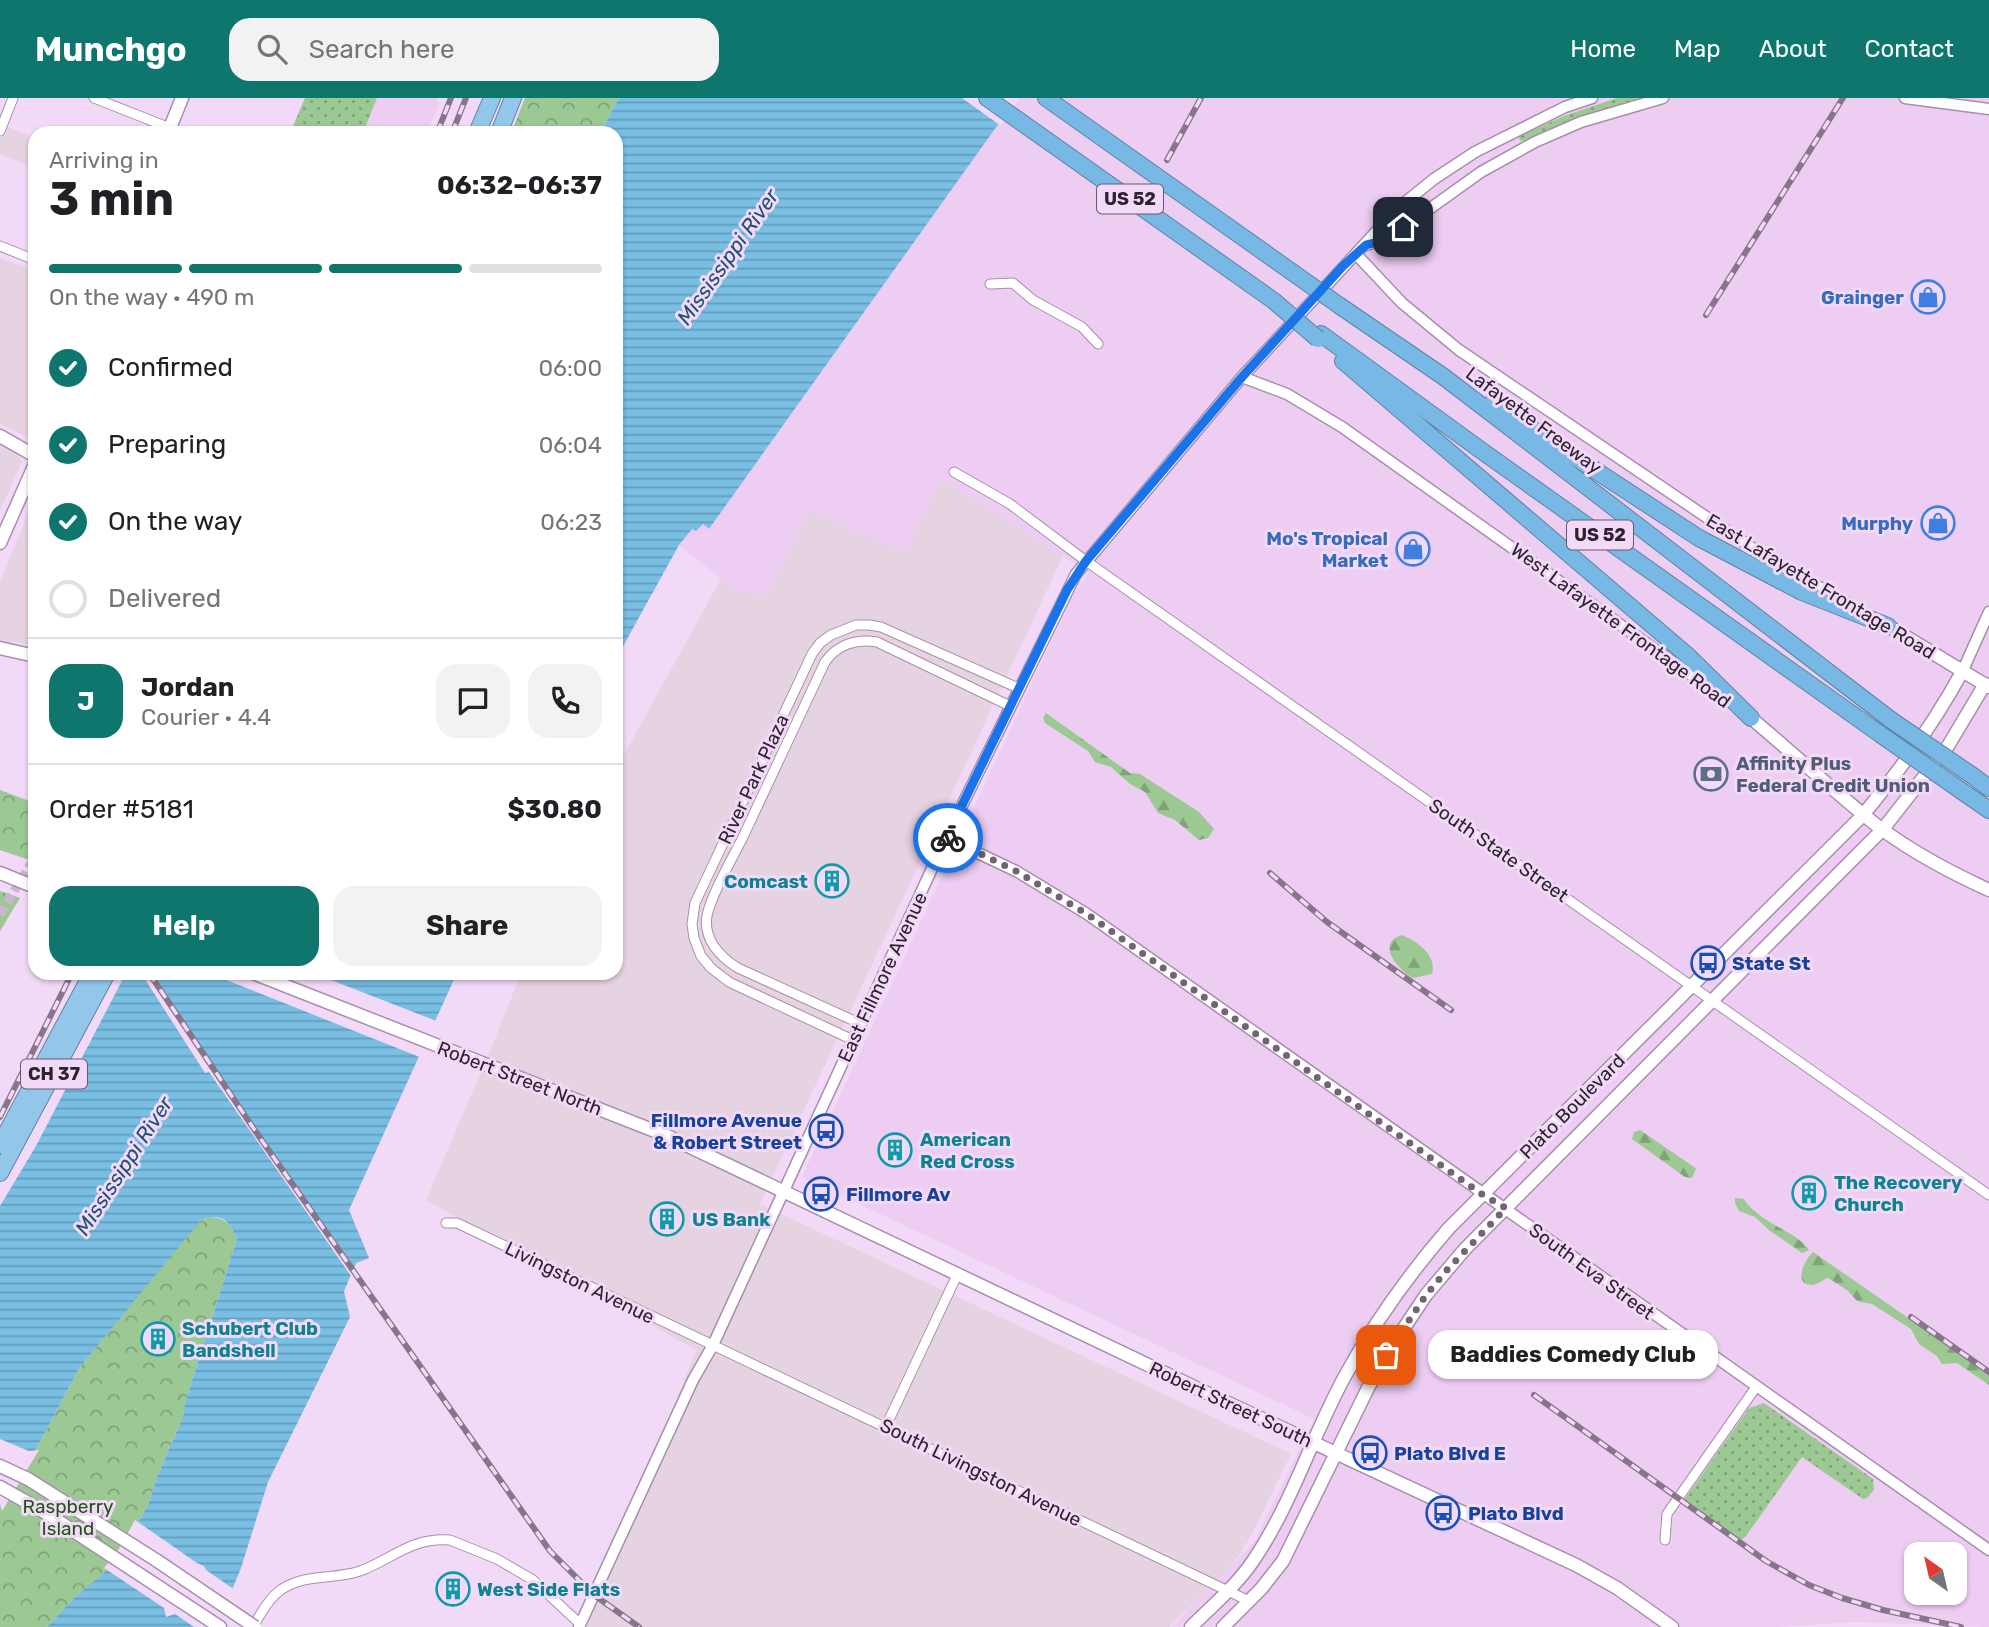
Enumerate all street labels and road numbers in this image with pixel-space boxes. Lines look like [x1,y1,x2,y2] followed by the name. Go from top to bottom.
[1097,184,1163,214] road number: US 52
[1461,362,1606,479] street label: Lafayette Freeway
[1702,509,1939,664] street label: East Lafayette Frontage Road
[1567,520,1633,550] road number: US 52
[1506,538,1735,713] street label: West Lafayette Frontage Road
[713,711,794,848] street label: River Park Plaza
[1424,794,1573,908] street label: South State Street
[833,889,932,1066] street label: East Fillmore Avenue
[434,1036,605,1120] street label: Robert Street North
[1515,1049,1630,1164] street label: Plato Boulevard
[21,1059,87,1088] road number: CH 37
[1525,1218,1659,1325] street label: South Eva Street
[501,1236,658,1329] street label: Livingston Avenue
[1146,1357,1316,1452] street label: Robert Street South
[876,1414,1085,1531] street label: South Livingston Avenue

